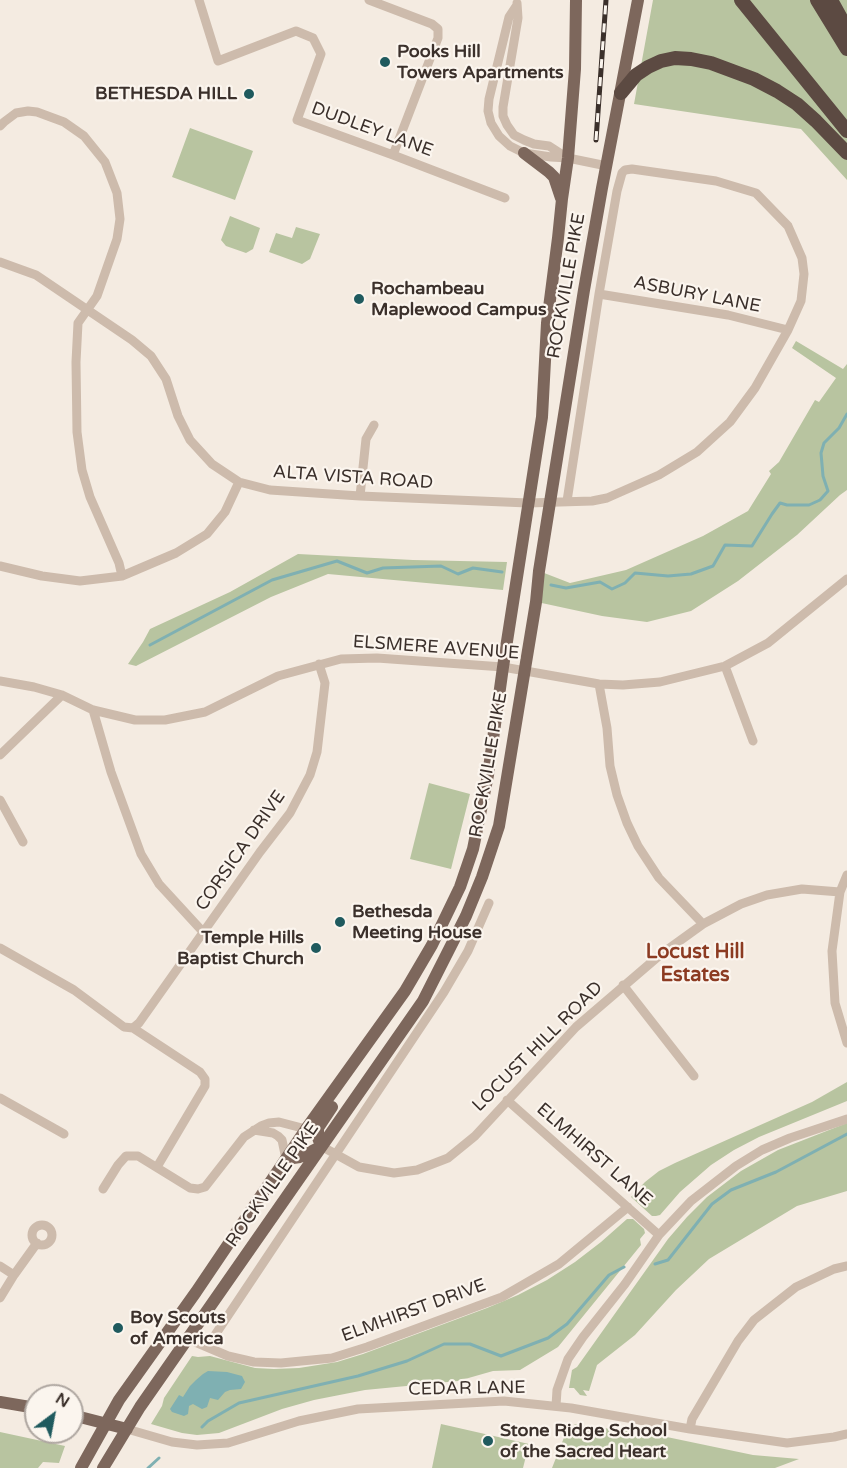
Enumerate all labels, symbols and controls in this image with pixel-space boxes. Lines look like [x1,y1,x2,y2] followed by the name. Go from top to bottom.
[397,41,564,84] place label: Pooks Hill Towers Apartments
[378,55,392,69] marker: Pooks Hill Towers Apartments
[95,83,237,105] place label: BETHESDA HILL
[242,87,256,101] marker: BETHESDA HILL
[308,98,436,162] street label: DUDLEY LANE
[544,212,590,360] street label: ROCKVILLE PIKE
[632,272,762,318] street label: ASBURY LANE
[371,278,547,320] place label: Rochambeau Maplewood Campus
[352,292,366,306] marker: Rochambeau Maplewood Campus
[272,462,434,494] street label: ALTA VISTA ROAD
[352,631,520,665] street label: ELSMERE AVENUE
[466,691,512,839] street label: ROCKVILLE PIKE
[191,787,291,915] street label: CORSICA DRIVE
[352,901,482,944] place label: Bethesda Meeting House
[333,915,347,929] marker: Bethesda Meeting House
[177,927,304,970] place label: Temple Hills Baptist Church
[309,941,323,955] marker: Temple Hills Baptist Church
[646,941,744,988] district label: Locust Hill Estates
[468,977,608,1117] street label: LOCUST HILL ROAD
[532,1099,656,1211] street label: ELMHIRST LANE
[222,1118,324,1252] street label: ROCKVILLE PIKE
[339,1275,489,1347] street label: ELMHIRST DRIVE
[130,1307,226,1350] place label: Boy Scouts of America
[111,1321,125,1335] marker: Boy Scouts of America
[408,1377,526,1401] street label: CEDAR LANE
[24,1384,84,1444] north arrow
[52,1389,73,1412] text: N
[500,1420,667,1462] place label: Stone Ridge School of the Sacred Heart
[481,1434,495,1448] marker: Stone Ridge School of the Sacred Heart

